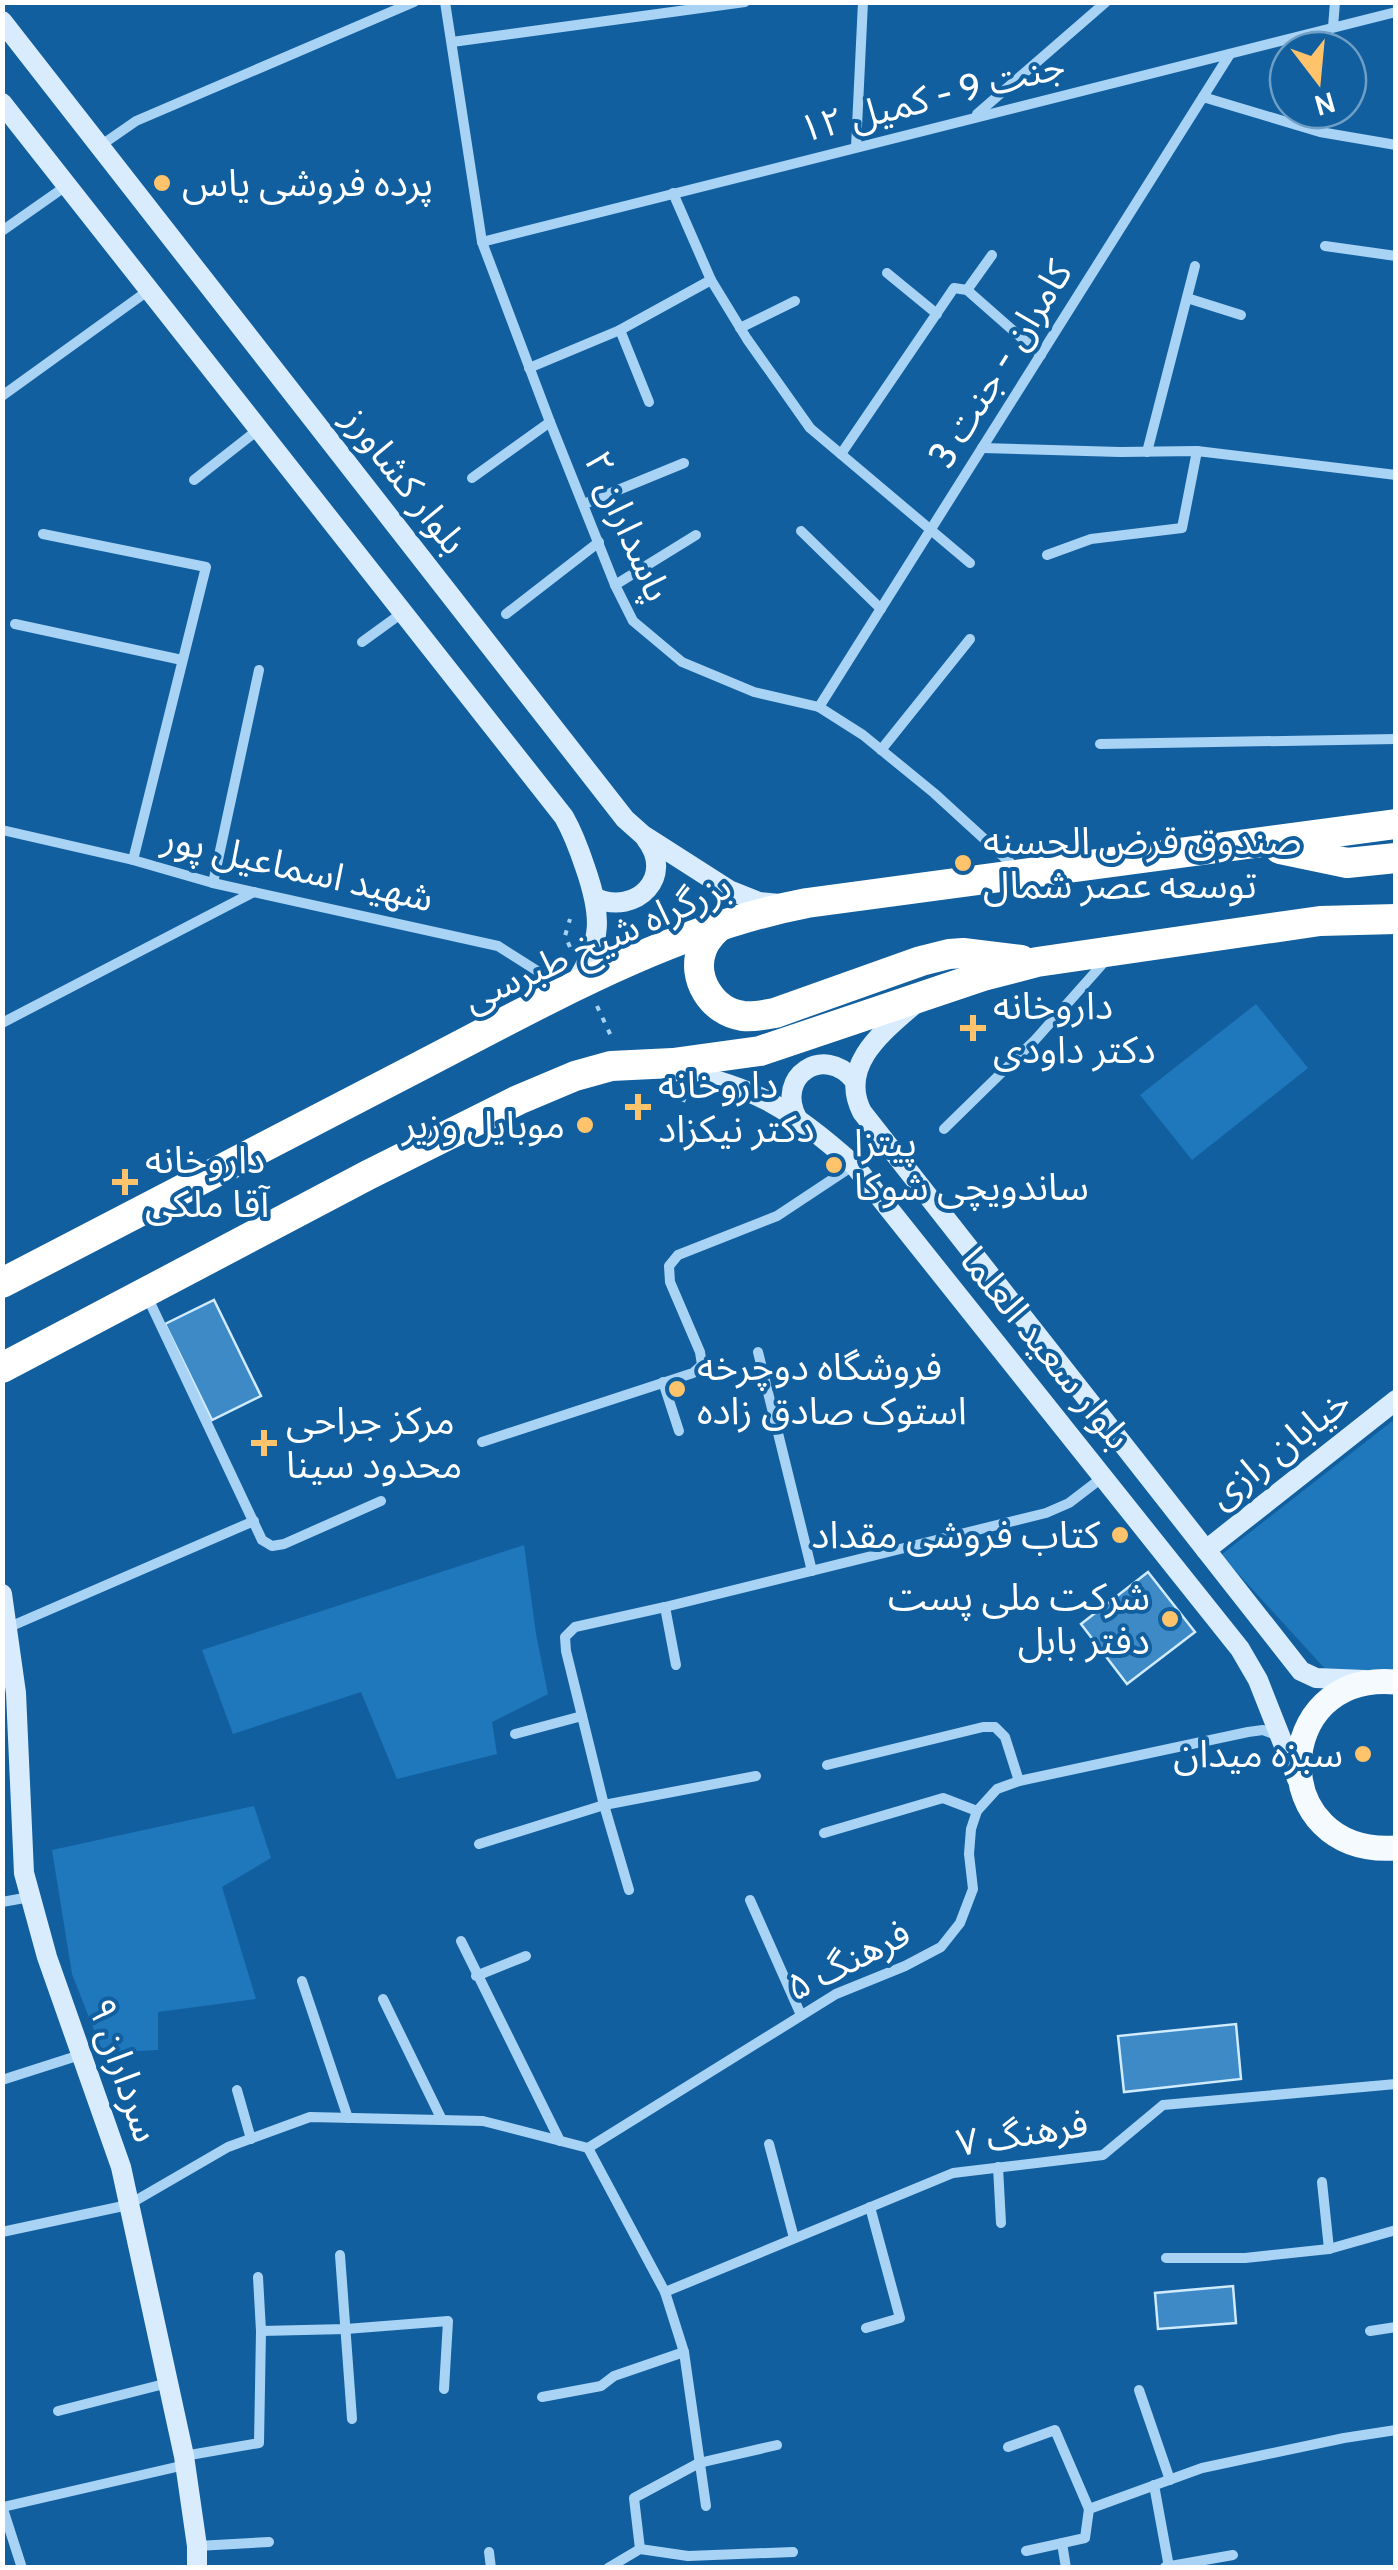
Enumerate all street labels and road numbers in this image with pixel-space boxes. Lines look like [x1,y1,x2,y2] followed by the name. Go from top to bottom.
[794,41,1069,152] street label: جنت 9 - کمیل ۱۲
[917,250,1083,476] street label: کامران - جنت 3
[332,395,478,563] street label: بلوار کشاورز
[573,443,682,609] street label: پاسداران ۲
[157,813,438,923] street label: شهید اسماعیل پور
[456,861,740,1026] street label: بزرگراه شیخ طبرسی
[950,1237,1142,1458] street label: بلوار سعید العلما
[1198,1377,1359,1518] street label: خیابان رازی
[778,1908,918,2011] street label: فرهنگ ۵
[78,1992,171,2148] street label: سرداران ۹
[953,2099,1091,2166] street label: فرهنگ ۷

